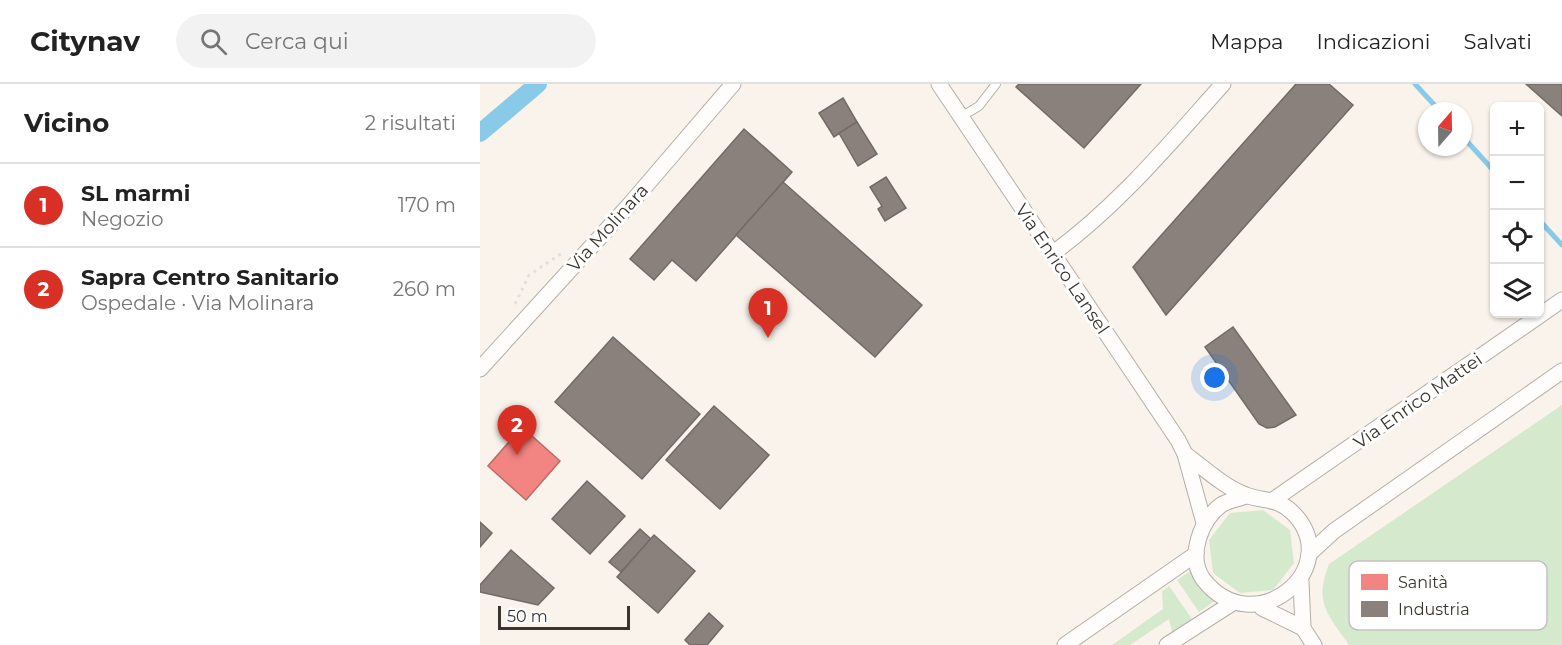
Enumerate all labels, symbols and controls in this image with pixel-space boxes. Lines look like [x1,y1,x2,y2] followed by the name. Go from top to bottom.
[176,14,596,68] search box
[30,24,140,58] text: Citynav
[197,25,230,58] icon: search
[245,28,349,55] text: Cerca qui
[1210,29,1283,54] text: Mappa
[1316,29,1431,54] text: Indicazioni
[1464,29,1532,54] text: Salvati
[1418,102,1472,156] north arrow
[1490,102,1544,318] map controls
[1490,102,1544,156] button: +
[24,107,109,139] text: Vicino
[365,111,456,135] text: 2 risultati
[1490,156,1544,210] button: −
[81,180,190,207] text: SL marmi
[563,180,653,276] street label: Via Molinara
[40,193,47,217] text: 1
[398,193,456,217] text: 170 m
[1010,200,1114,338] street label: Via Enrico Lansel
[81,207,164,231] text: Negozio
[1490,210,1544,264] button: locate
[81,264,339,291] text: Sapra Centro Sanitario
[1490,264,1544,318] button: layers
[38,277,49,301] text: 2
[393,277,456,301] text: 260 m
[748,288,788,338] pin: 1
[81,291,314,315] text: Ospedale · Via Molinara
[1349,348,1487,454] street label: Via Enrico Mattei
[1200,363,1229,392] your location
[498,406,537,455] pin: 2
[1349,561,1547,630] legend
[1398,573,1448,592] text: Sanità
[1398,600,1470,619] text: Industria
[498,603,630,630] scale bar
[507,607,548,626] text: 50 m

